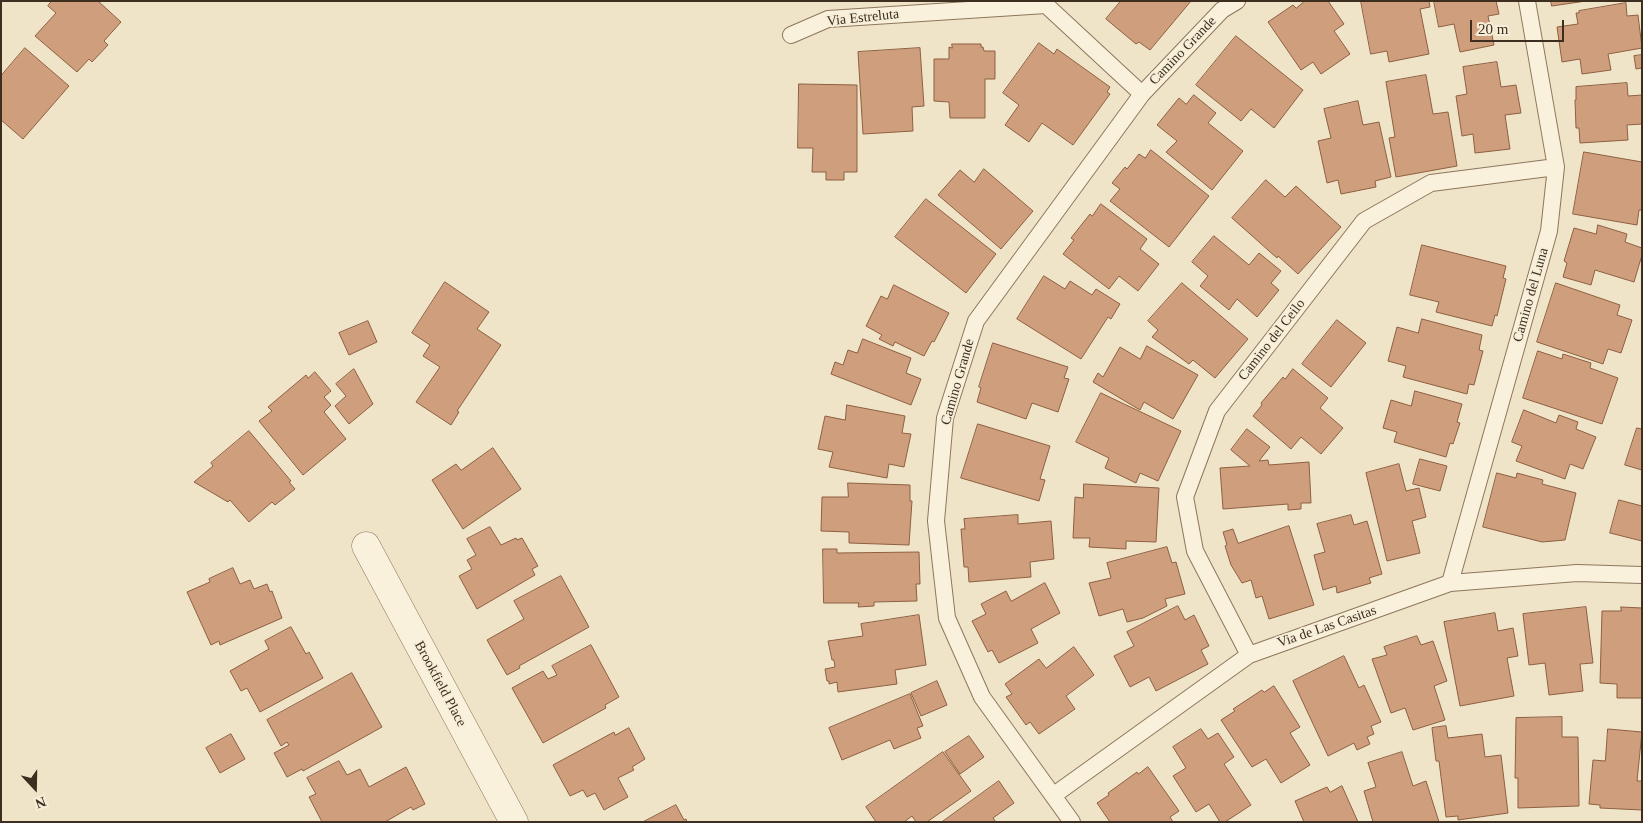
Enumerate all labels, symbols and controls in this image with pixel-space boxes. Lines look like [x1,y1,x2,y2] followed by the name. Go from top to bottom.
[826,6,900,30] street label: Via Estreluta
[1473,10,1567,42] scale bar
[1146,13,1220,89] street label: Camino Grande
[1478,21,1508,37] text: 20 m
[1510,246,1552,344] street label: Camino del Luna
[1235,296,1309,384] street label: Camino del Ceilo
[938,337,978,427] street label: Camino Grande
[1275,602,1379,652] street label: Via de Las Casitas
[410,638,470,730] street label: Brookfield Place
[10,763,60,813] north arrow
[33,794,48,811] text: N

